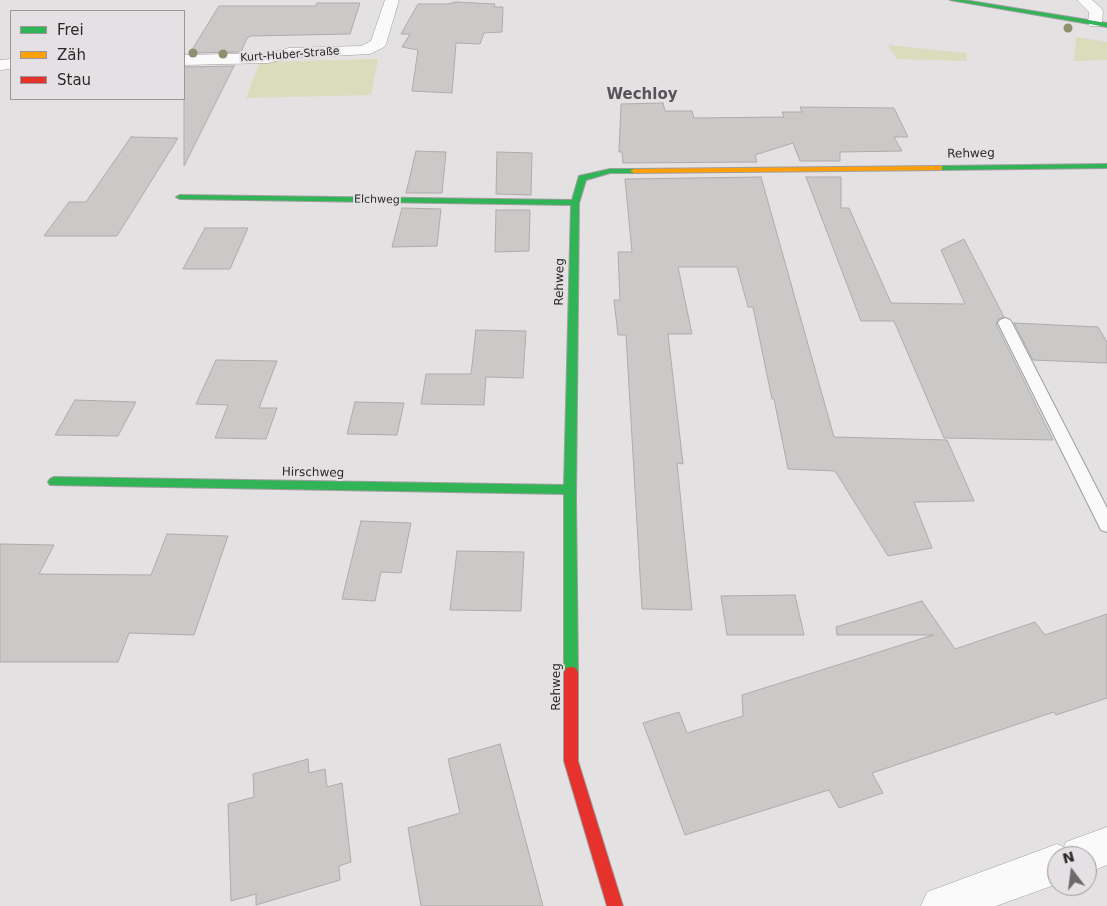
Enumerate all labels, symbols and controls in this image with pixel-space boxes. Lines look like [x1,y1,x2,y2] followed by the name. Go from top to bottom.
[10,10,185,100] legend
[57,21,84,39] text: Frei
[240,45,340,65] street label: Kurt-Huber-Straße
[57,46,86,64] text: Zäh
[57,71,91,89] text: Stau
[607,86,677,104] district label: Wechloy
[947,146,995,162] street label: Rehweg
[354,193,400,207] street label: Elchweg
[552,258,568,306] street label: Rehweg
[282,465,344,481] street label: Hirschweg
[550,663,564,711] street label: Rehweg
[1047,846,1097,896] north arrow
[1061,848,1076,867] text: N

